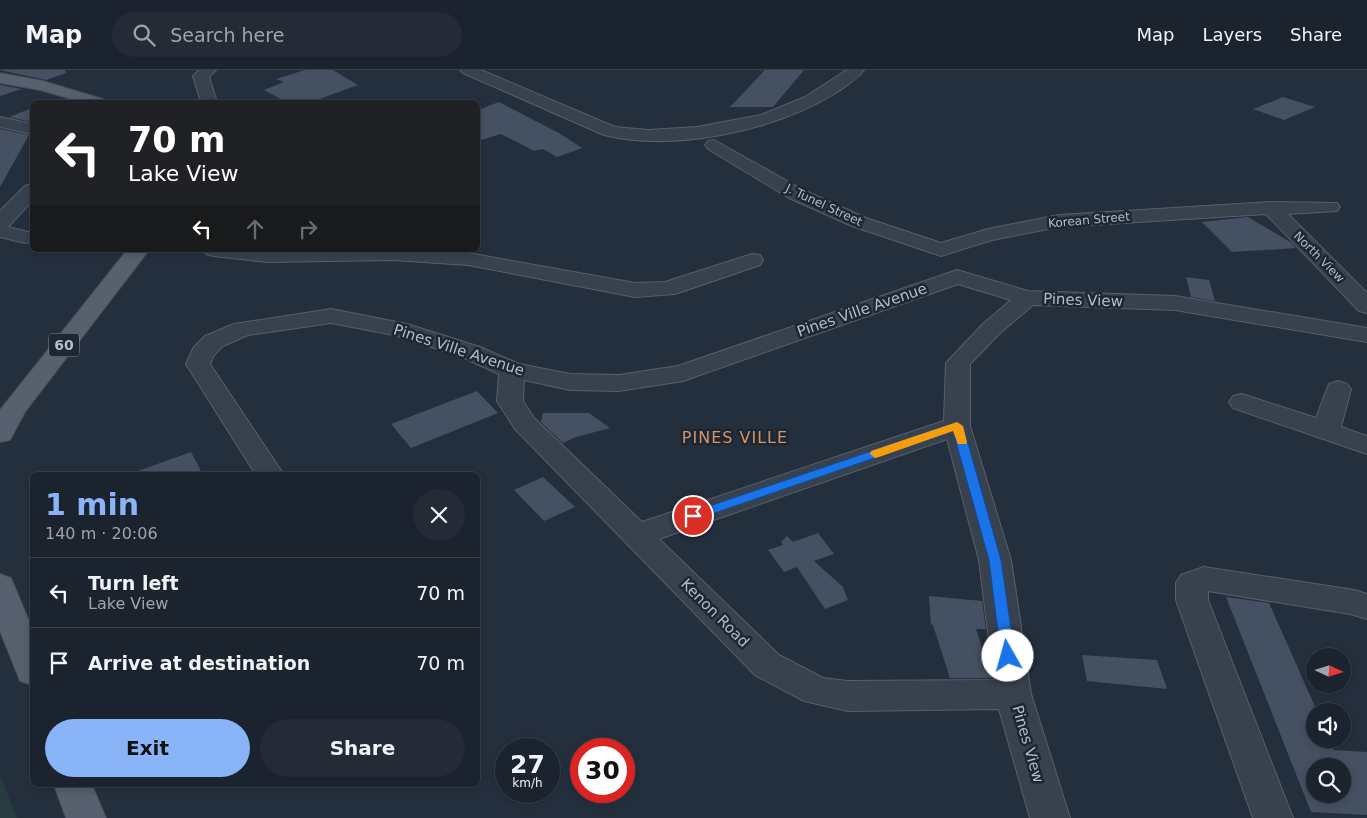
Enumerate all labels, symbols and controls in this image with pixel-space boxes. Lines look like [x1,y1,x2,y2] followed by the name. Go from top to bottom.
[112,12,462,57] search box
[25,21,82,49] text: Map
[130,21,158,49] icon: search
[170,24,284,46] text: Search here
[1136,24,1174,45] text: Map
[1202,24,1262,45] text: Layers
[1290,24,1342,45] text: Share
[45,120,110,185] icon: left
[128,120,225,160] text: 70 m
[128,161,238,186] text: Lake View
[783,181,865,229] street label: J. Tunel Street
[1048,209,1131,231] street label: Korean Street
[188,215,216,243] icon: left
[241,215,269,243] icon: ahead
[294,215,322,243] icon: right
[1291,229,1347,285] street label: North View
[795,279,929,341] street label: Pines Ville Avenue
[1043,290,1123,310] street label: Pines View
[391,320,527,380] street label: Pines Ville Avenue
[49,334,79,356] road number: 60
[682,428,788,447] district label: PINES VILLE
[45,487,139,522] text: 1 min
[413,489,465,541] button: close
[672,495,714,537] pin
[679,502,707,530] icon: arrive
[45,524,158,543] text: 140 m · 20:06
[88,572,179,594] text: Turn left
[677,575,753,651] street label: Kenon Road
[45,579,73,607] icon: left
[416,582,465,604] text: 70 m
[88,594,168,613] text: Lake View
[981,629,1033,681] position arrow
[1306,648,1351,692] north arrow
[1306,648,1351,803] map controls
[45,649,73,677] icon: arrive
[88,652,310,674] text: Arrive at destination
[416,652,465,674] text: 70 m
[1008,703,1048,785] street label: Pines View
[1306,703,1351,748] button: sound
[45,719,250,777] button: Exit
[260,719,465,777] button: Share
[570,738,635,803] speed limit sign: 30
[510,750,545,779] text: 27
[1306,758,1351,803] button: search
[512,776,543,790] text: km/h

